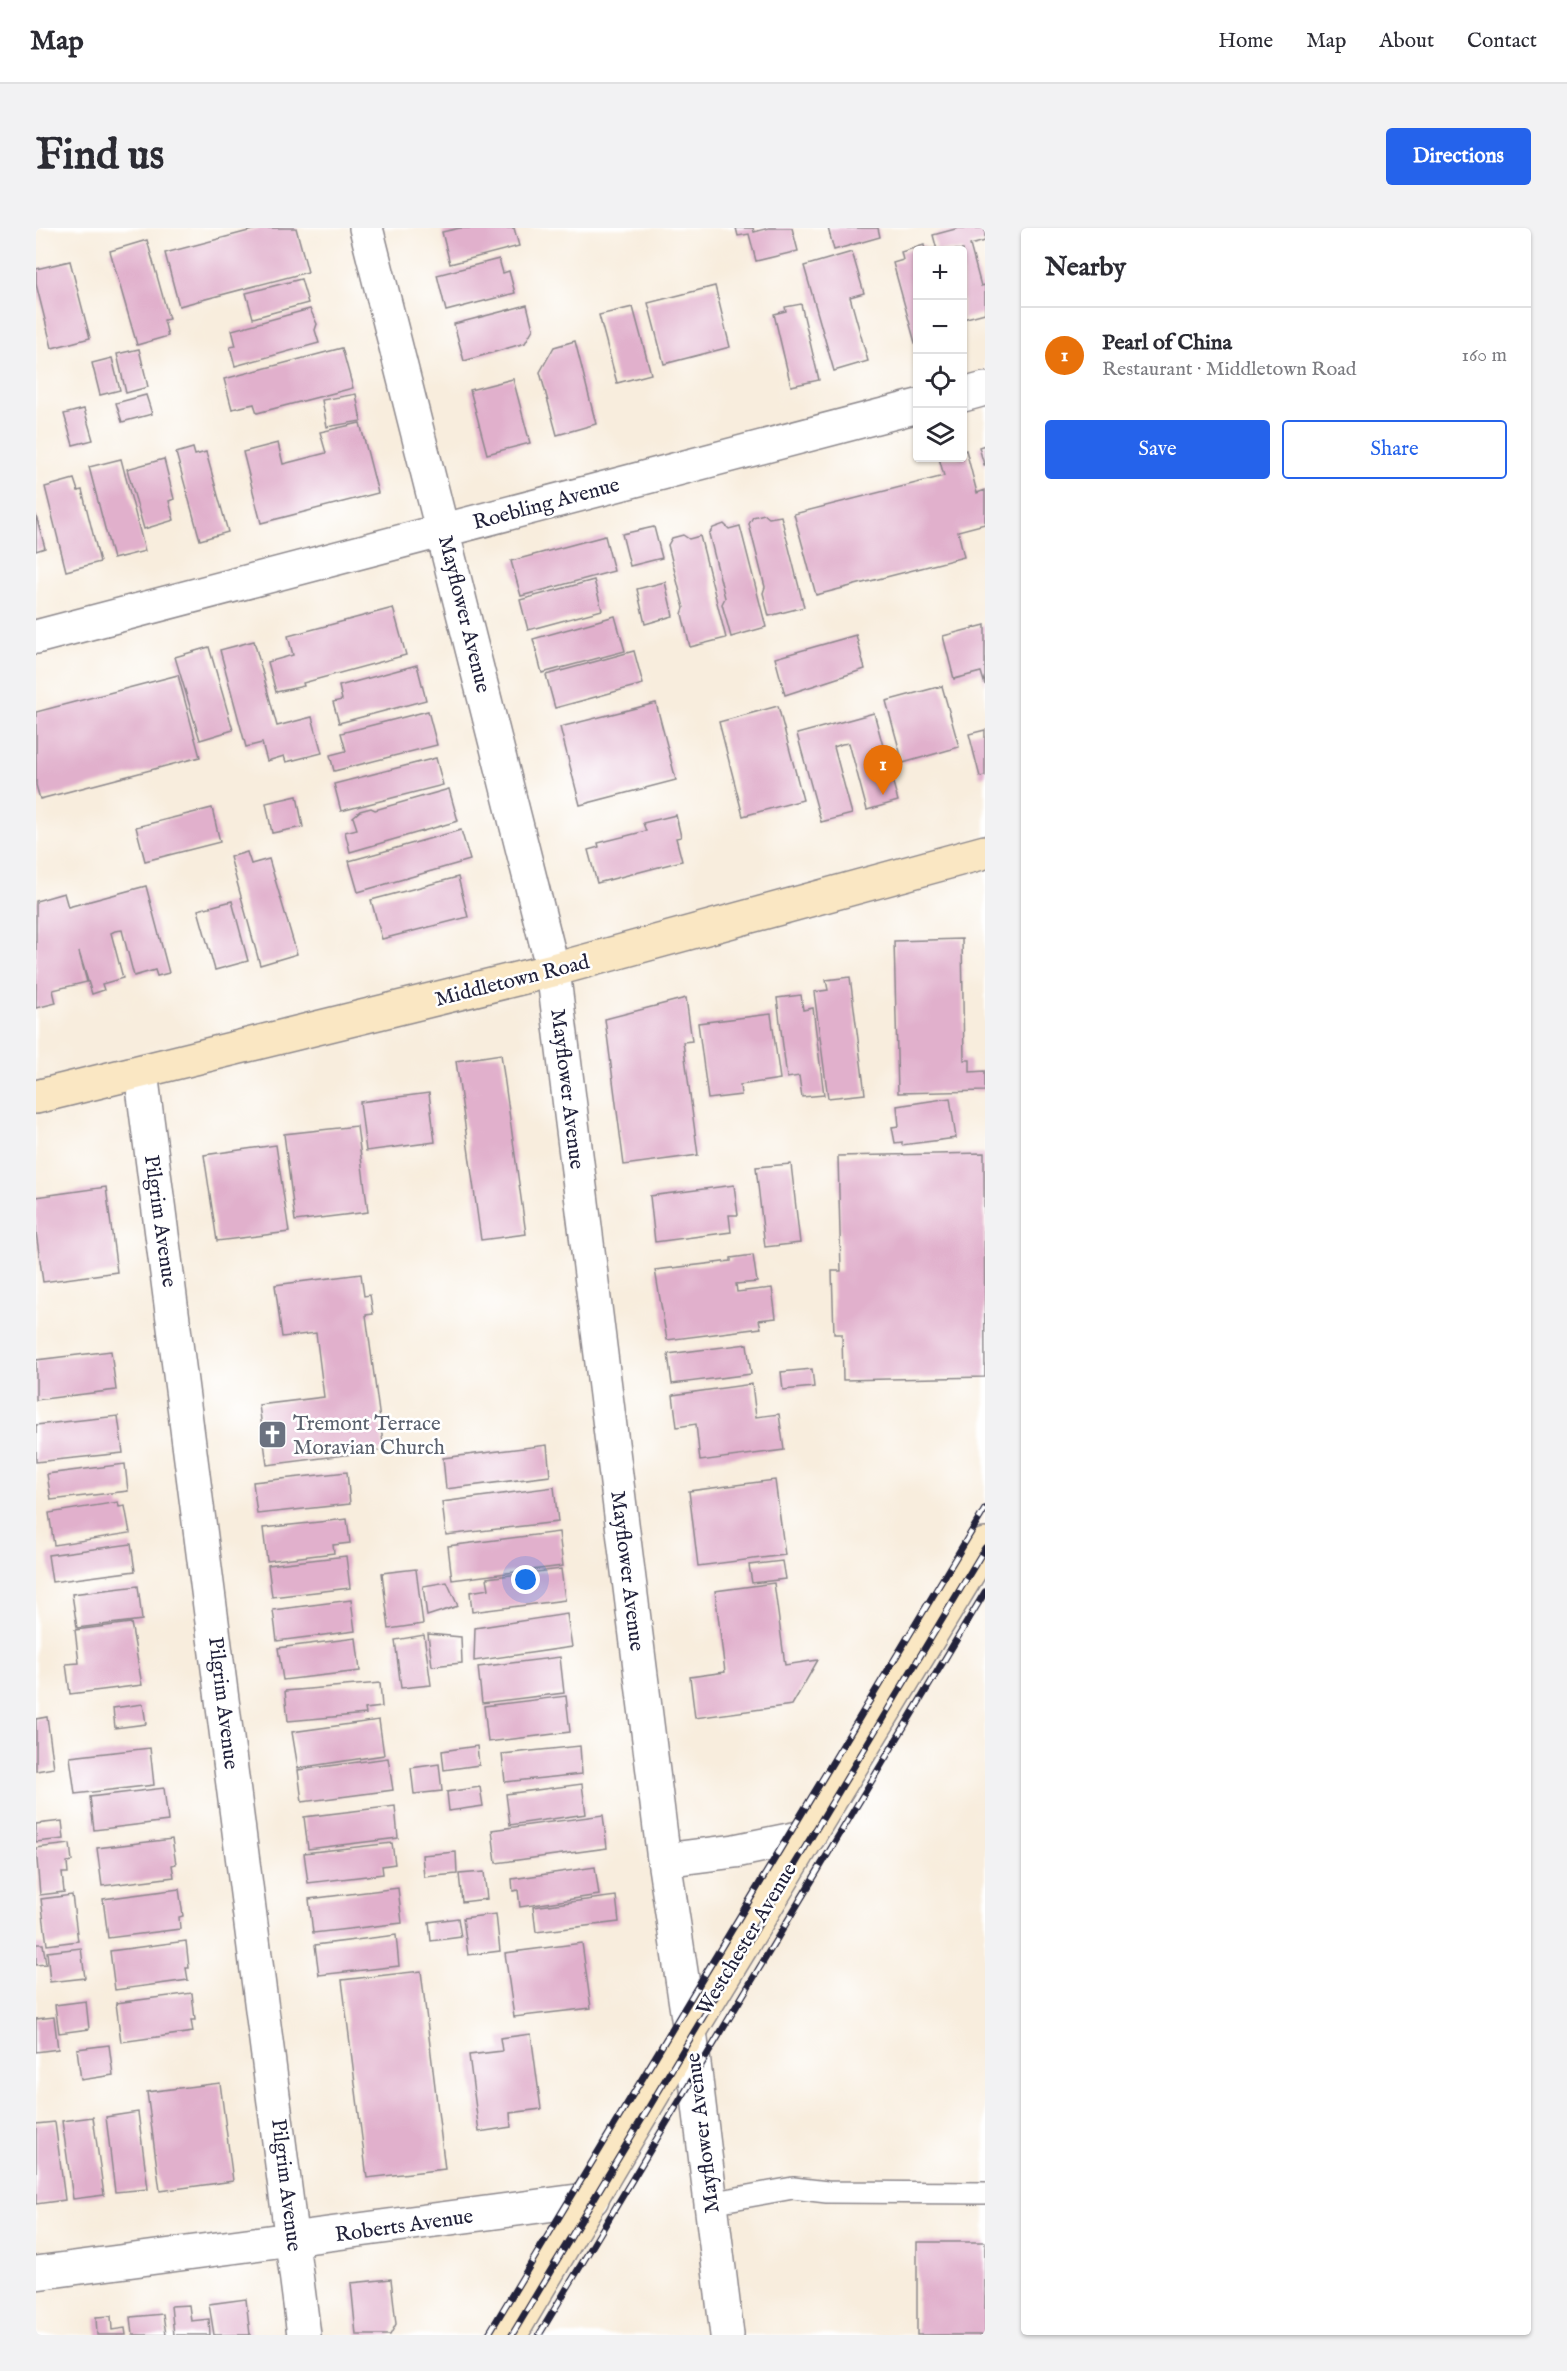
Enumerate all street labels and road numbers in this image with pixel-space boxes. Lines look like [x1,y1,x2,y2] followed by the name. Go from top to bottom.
[470,472,623,537] street label: Roebling Avenue
[431,533,496,696] street label: Mayflower Avenue
[432,949,593,1014] street label: Middletown Road
[543,1008,590,1171] street label: Mayflower Avenue
[137,1153,182,1289] street label: Pilgrim Avenue
[603,1490,650,1653] street label: Mayflower Avenue
[201,1635,244,1771] street label: Pilgrim Avenue
[691,1858,804,2021] street label: Westchester Avenue
[680,2051,727,2214] street label: Mayflower Avenue
[264,2117,307,2253] street label: Pilgrim Avenue
[333,2203,475,2250] street label: Roberts Avenue

